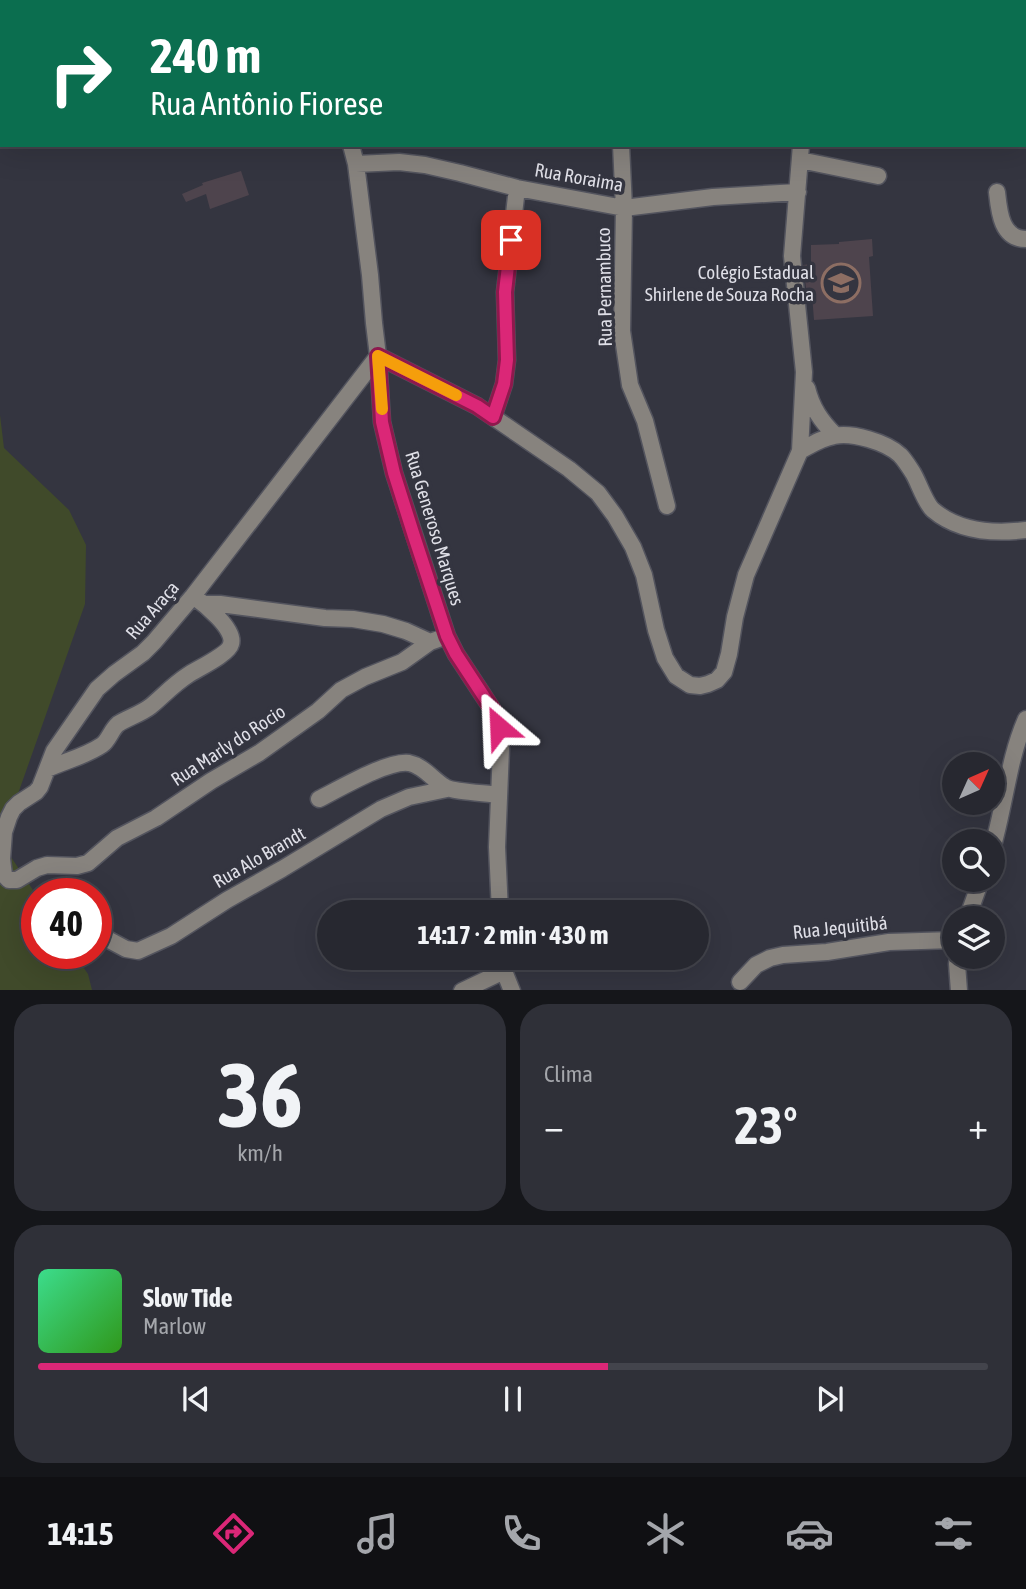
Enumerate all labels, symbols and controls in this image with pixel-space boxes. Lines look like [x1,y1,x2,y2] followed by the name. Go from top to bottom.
[150,27,261,83] text: 240 m
[35,28,126,119] icon: right
[150,85,383,122] text: Rua Antônio Fiorese
[533,158,625,196] street label: Rua Roraima
[481,210,541,270] pin
[492,221,530,259] icon: arrive
[592,227,616,347] street label: Rua Pernambuco
[645,261,814,305] place label: Colégio Estadual Shirlene de Souza Rocha
[820,262,862,304] school or university icon: Colégio Estadual Shirlene de Souza Rocha
[401,448,469,608] street label: Rua Generoso Marques
[121,577,183,643] street label: Rua Araça
[462,690,536,764] position arrow
[167,700,289,790] street label: Rua Marly do Rocio
[942,752,1004,816] north arrow
[942,752,1005,969] map controls
[209,822,309,892] street label: Rua Alo Brandt
[942,829,1005,892] button: search
[21,878,112,969] speed limit sign: 40
[942,906,1005,969] button: layers
[792,911,888,943] street label: Rua Jequitibá
[418,920,608,950] text: 14:17 · 2 min · 430 m
[217,1042,303,1146] text: 36
[544,1061,593,1087] text: Clima
[734,1095,798,1155] text: 23°
[544,1104,564,1147] text: −
[968,1104,988,1147] text: +
[237,1140,283,1166] text: km/h
[143,1283,233,1313] text: Slow Tide
[143,1313,206,1339] text: Marlow
[177,1380,215,1418] icon: previous
[494,1380,532,1418] icon: pause
[811,1380,849,1418] icon: next
[209,1509,258,1558] icon: directions
[353,1509,402,1558] icon: music
[497,1509,546,1558] icon: phone
[641,1509,690,1558] icon: climate
[785,1509,834,1558] icon: car
[929,1509,978,1558] icon: filters
[48,1515,113,1552] text: 14:15

